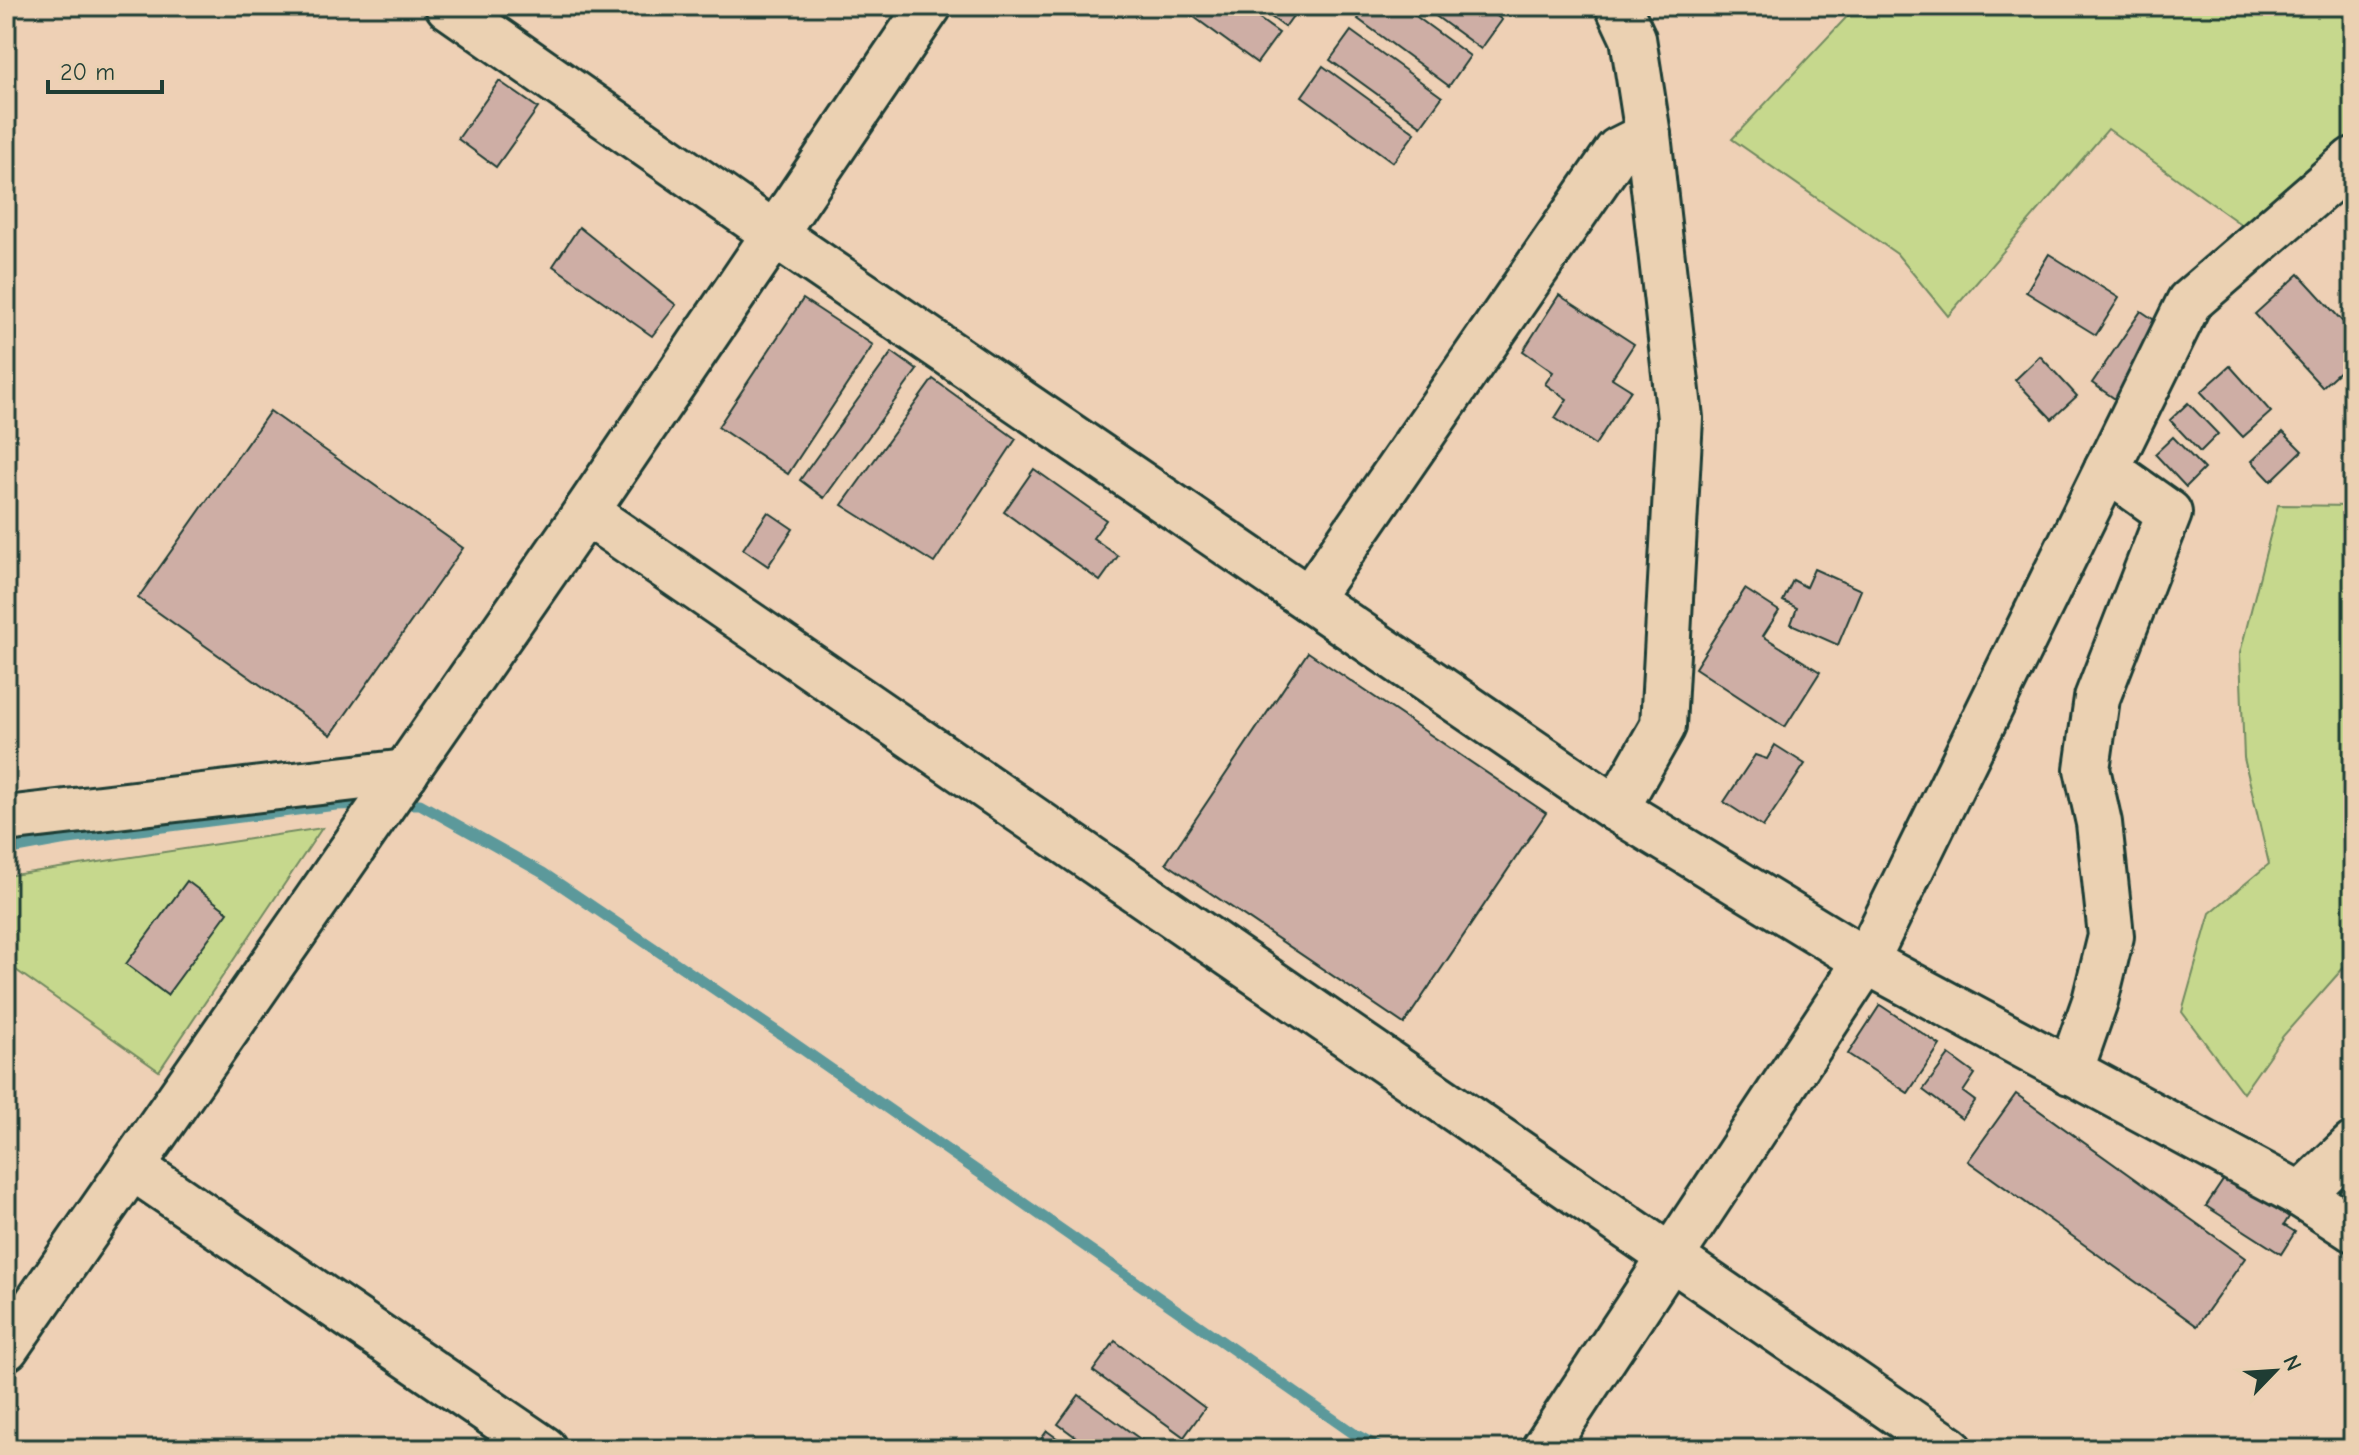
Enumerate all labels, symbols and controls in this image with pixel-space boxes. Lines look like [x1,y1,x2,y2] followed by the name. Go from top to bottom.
[48,44,162,94] scale bar
[60,58,115,86] text: 20 m
[2235,1331,2315,1411] north arrow
[2277,1351,2307,1375] text: N

